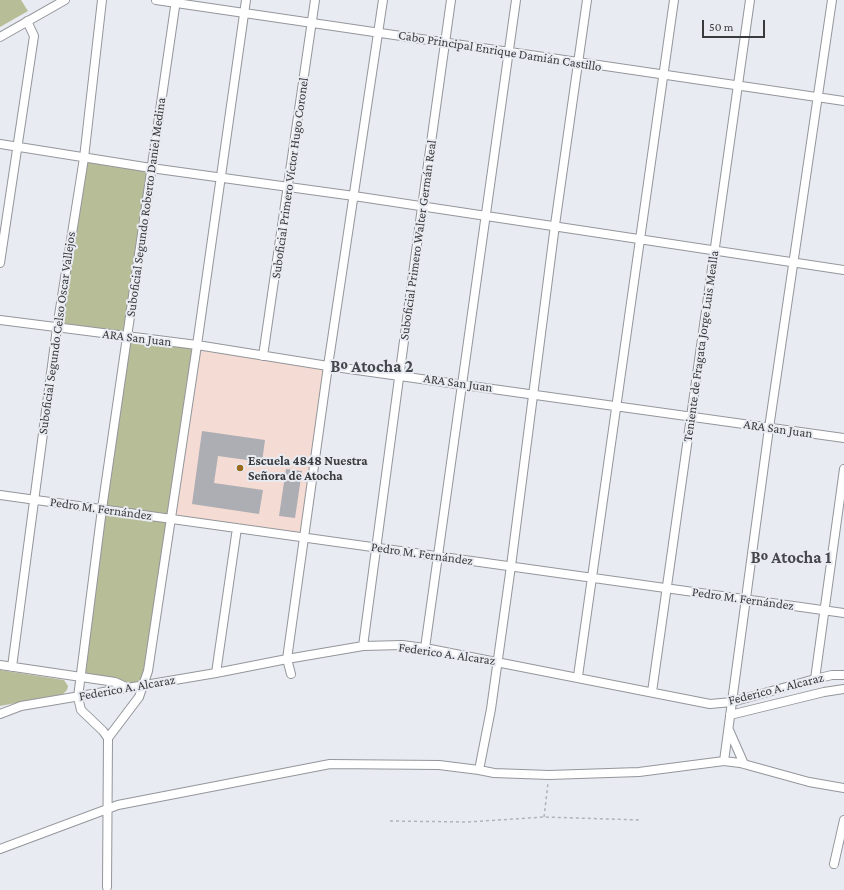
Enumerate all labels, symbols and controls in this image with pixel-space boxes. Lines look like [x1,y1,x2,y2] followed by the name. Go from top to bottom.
[704,12,767,38] scale bar
[709,20,733,34] text: 50 m
[397,27,603,75] street label: Cabo Principal Enrique Damián Castillo
[268,76,312,280] street label: Suboficial Primero Víctor Hugo Coronel
[123,96,169,318] street label: Suboficial Segundo Roberto Daniel Medina
[396,139,440,341] street label: Suboficial Primero Walter Germán Real
[35,231,79,435] street label: Suboficial Segundo Celso Oscar Vallejos
[680,249,722,443] street label: Teniente de Fragata Jorge Luis Mealla
[102,326,172,350] street label: ARA San Juan
[331,357,413,377] district label: Bº Atocha 2
[423,370,493,396] street label: ARA San Juan
[743,416,813,442] street label: ARA San Juan
[248,453,368,484] place label: Escuela 4848 Nuestra Señora de Atocha
[235,463,245,473] marker: Escuela 4848 Nuestra Señora de Atocha
[49,494,153,524] street label: Pedro M. Fernández
[370,539,474,569] street label: Pedro M. Fernández
[751,548,831,568] district label: Bº Atocha 1
[691,584,795,614] street label: Pedro M. Fernández
[398,639,496,669] street label: Federico A. Alcaraz
[727,670,825,708] street label: Federico A. Alcaraz
[78,672,176,704] street label: Federico A. Alcaraz

